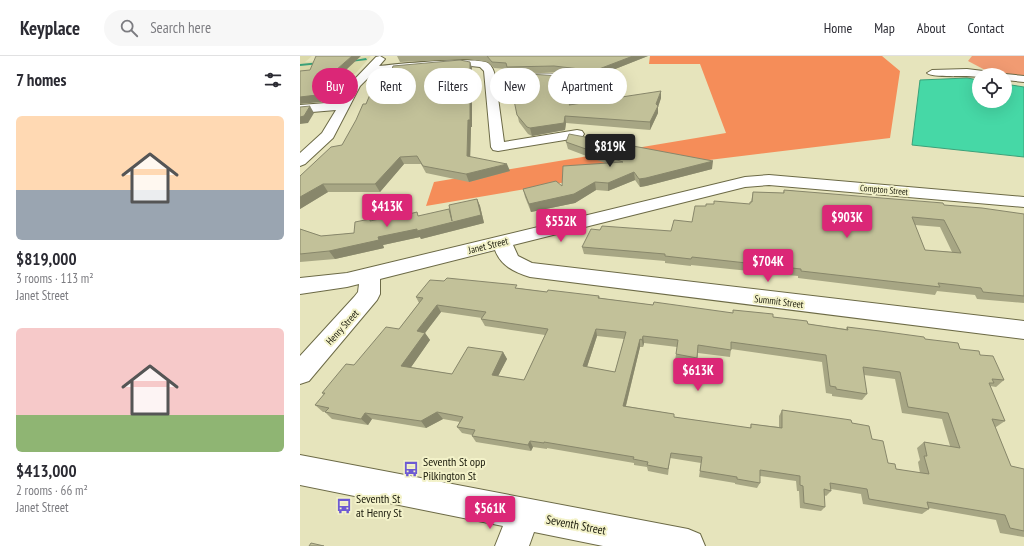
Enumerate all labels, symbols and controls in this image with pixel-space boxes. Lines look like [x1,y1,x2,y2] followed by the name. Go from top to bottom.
[104,10,384,46] search box
[20,16,80,40] text: Keyplace
[118,17,140,39] icon: search
[150,18,211,37] text: Search here
[824,19,852,37] text: Home
[874,19,895,37] text: Map
[917,19,946,37] text: About
[968,19,1004,37] text: Contact
[312,68,358,104] chip: Buy
[366,68,416,104] chip: Rent
[424,68,482,104] chip: Filters
[490,68,540,104] chip: New
[548,68,627,104] chip: Apartment
[972,68,1012,108] map controls
[972,68,1012,108] button: locate
[16,69,67,91] text: 7 homes
[262,69,284,91] icon: filters
[582,134,638,168] pin: $819K
[594,138,626,155] text: $819K
[114,142,186,214] icon: home
[859,182,909,197] street label: Compton Street
[359,194,415,228] pin: $413K
[371,198,403,215] text: $413K
[819,205,875,239] pin: $903K
[533,209,589,243] pin: $552K
[831,209,863,226] text: $903K
[545,213,577,230] text: $552K
[466,234,510,257] street label: Janet Street
[16,248,77,270] text: $819,000
[740,249,796,283] pin: $704K
[752,253,784,270] text: $704K
[16,270,94,287] text: 3 rooms · 113 m²
[16,287,69,304] text: Janet Street
[754,292,804,311] street label: Summit Street
[323,307,362,348] street label: Henry Street
[114,354,186,426] icon: home
[670,358,726,392] pin: $613K
[682,362,714,379] text: $613K
[423,454,486,483] place label: Seventh St opp Pilkington St
[16,460,77,482] text: $413,000
[402,460,420,478] bus stop icon: Seventh St opp Pilkington St
[16,482,88,499] text: 2 rooms · 66 m²
[356,491,402,520] place label: Seventh St at Henry St
[462,496,518,530] pin: $561K
[335,497,353,515] bus stop icon: Seventh St at Henry St
[16,499,69,516] text: Janet Street
[474,500,506,517] text: $561K
[545,511,608,538] street label: Seventh Street

